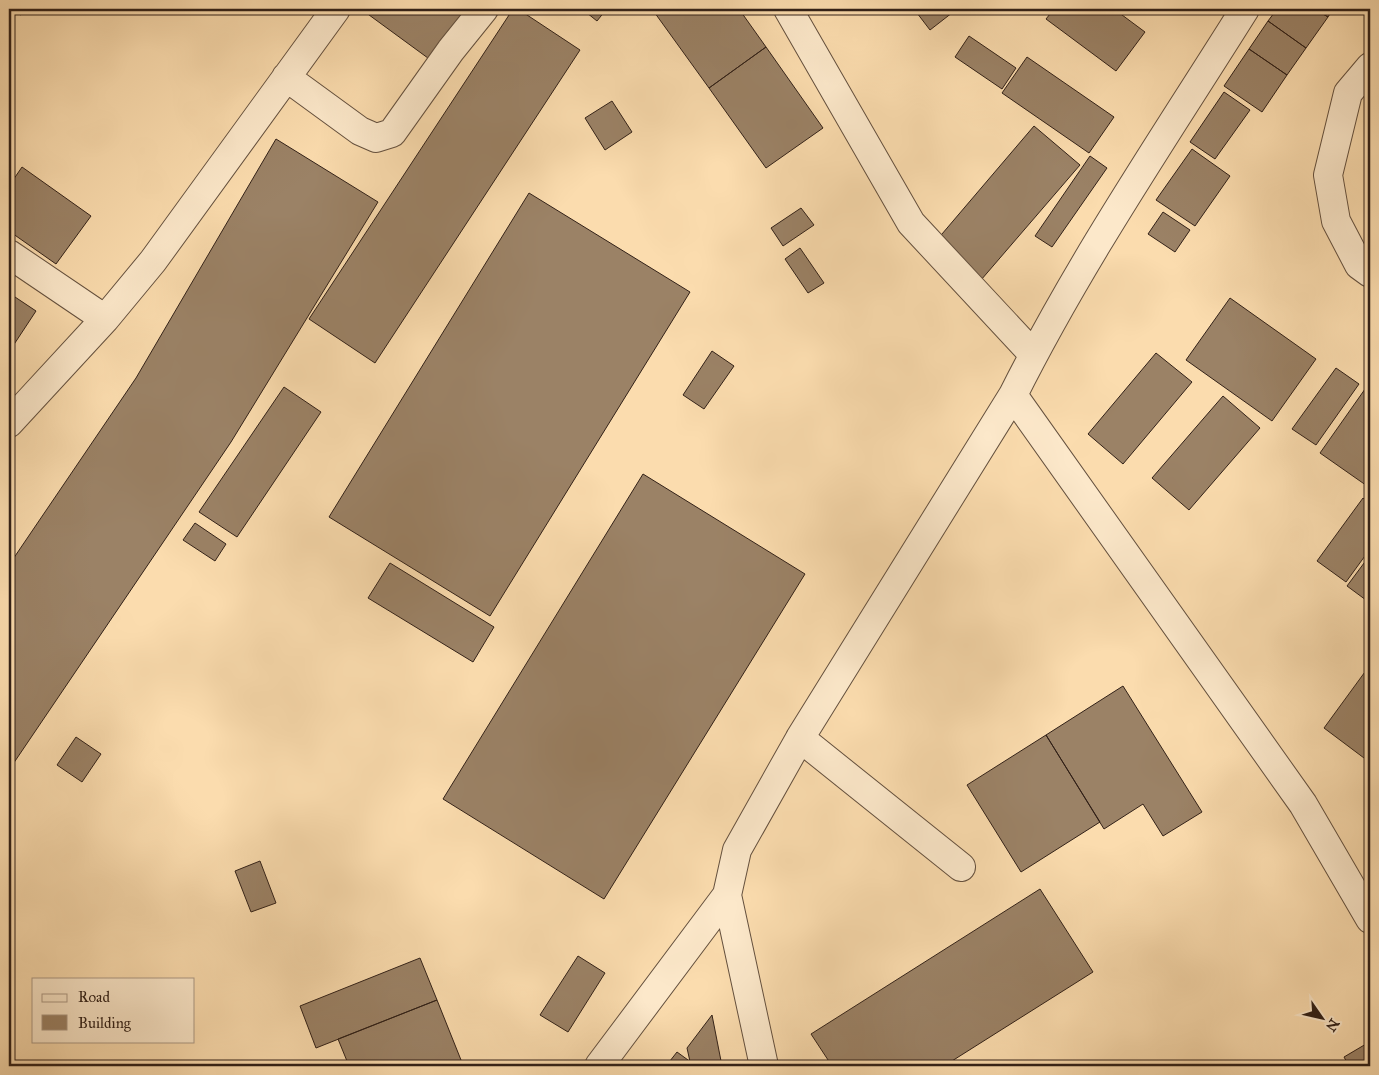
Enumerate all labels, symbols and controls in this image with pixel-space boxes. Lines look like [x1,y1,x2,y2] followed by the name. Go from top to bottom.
[32,978,195,1042] legend
[78,988,110,1006] text: Road
[1296,992,1346,1042] north arrow
[78,1014,132,1032] text: Building
[1322,1015,1343,1035] text: N

